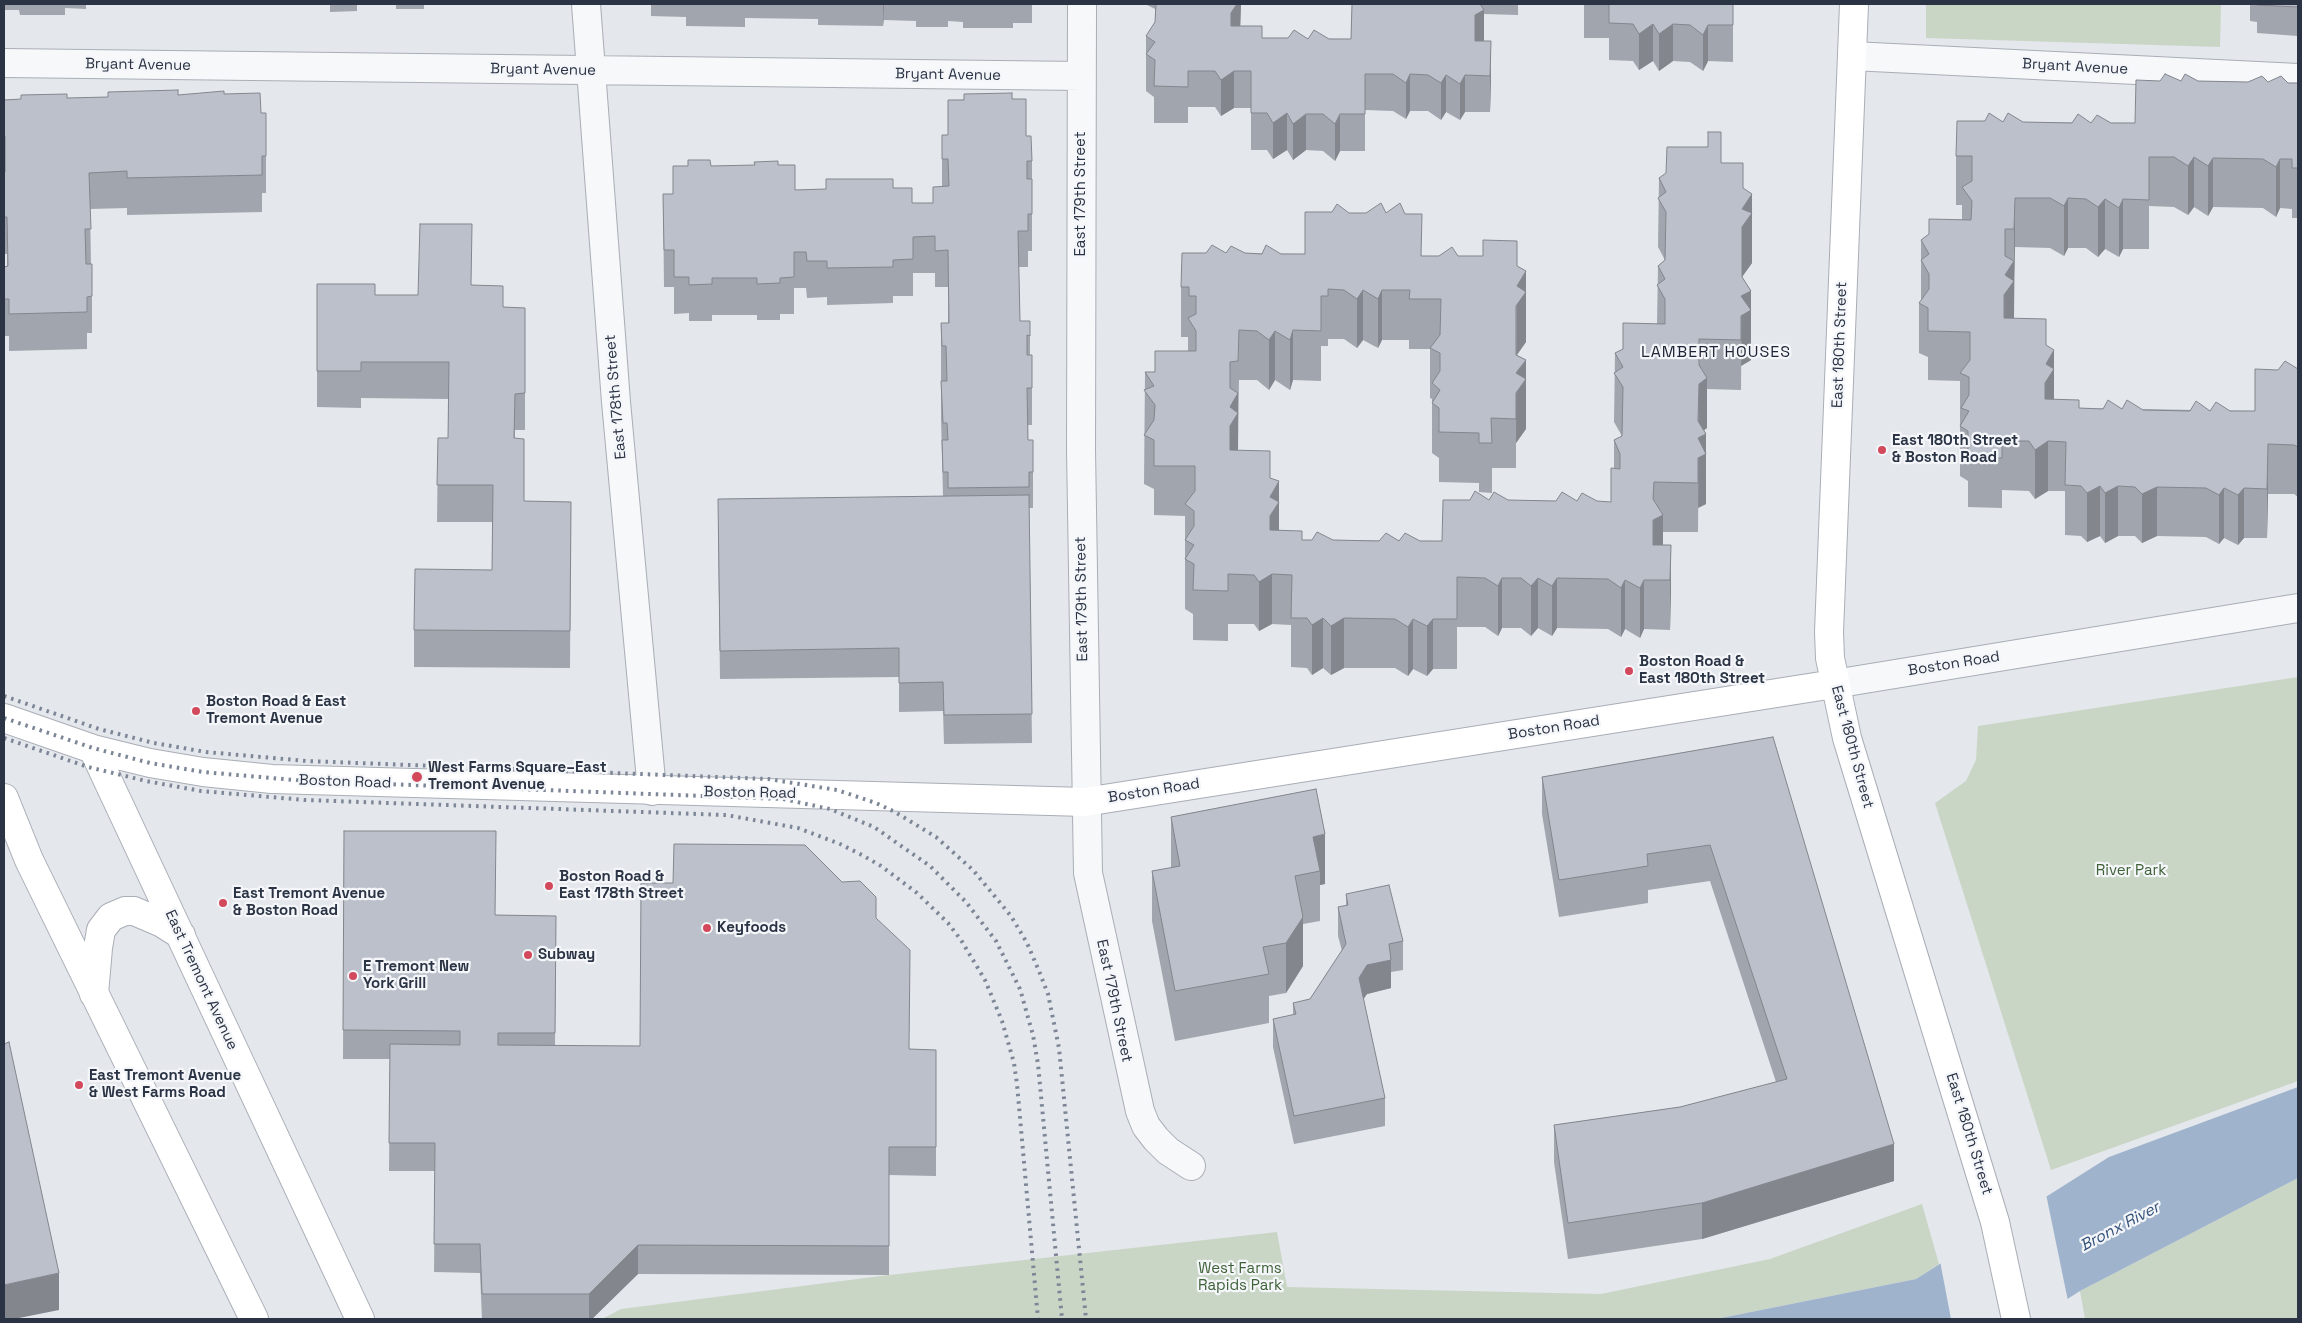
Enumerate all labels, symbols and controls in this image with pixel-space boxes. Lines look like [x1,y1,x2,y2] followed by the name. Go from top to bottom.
[85,55,191,75] street label: Bryant Avenue
[2022,55,2128,79] street label: Bryant Avenue
[490,60,596,80] street label: Bryant Avenue
[895,65,1001,85] street label: Bryant Avenue
[1072,131,1090,257] street label: East 179th Street
[1829,281,1851,409] street label: East 180th Street
[602,334,630,460] street label: East 178th Street
[1639,343,1793,363] district label: LAMBERT HOUSES
[1892,432,2018,467] place label: East 180th Street & Boston Road
[1876,444,1888,456] marker: East 180th Street & Boston Road
[1072,536,1092,662] street label: East 179th Street
[1907,648,2001,680] street label: Boston Road
[1639,653,1765,688] place label: Boston Road & East 180th Street
[1623,665,1635,677] marker: Boston Road & East 180th Street
[1827,684,1877,810] street label: East 180th Street
[206,693,346,728] place label: Boston Road & East Tremont Avenue
[190,705,202,717] marker: Boston Road & East Tremont Avenue
[1507,712,1601,744] street label: Boston Road
[428,759,606,794] place label: West Farms Square–East Tremont Avenue
[410,770,424,784] marker: West Farms Square–East Tremont Avenue
[298,771,392,793] street label: Boston Road
[1107,775,1201,807] street label: Boston Road
[704,783,796,803] street label: Boston Road
[2096,862,2166,880] park label: River Park
[559,868,684,903] place label: Boston Road & East 178th Street
[543,880,555,892] marker: Boston Road & East 178th Street
[233,885,385,920] place label: East Tremont Avenue & Boston Road
[217,897,229,909] marker: East Tremont Avenue & Boston Road
[161,907,241,1053] street label: East Tremont Avenue
[717,919,786,937] place label: Keyfoods
[701,922,713,934] marker: Keyfoods
[1092,938,1136,1064] street label: East 179th Street
[538,946,595,964] place label: Subway
[522,949,534,961] marker: Subway
[363,958,469,993] place label: E Tremont New York Grill
[347,970,359,982] marker: E Tremont New York Grill
[89,1067,241,1102] place label: East Tremont Avenue & West Farms Road
[1942,1071,1996,1197] street label: East 180th Street
[73,1079,85,1091] marker: East Tremont Avenue & West Farms Road
[2077,1198,2163,1256] water label: Bronx River
[1198,1260,1282,1295] park label: West Farms Rapids Park

